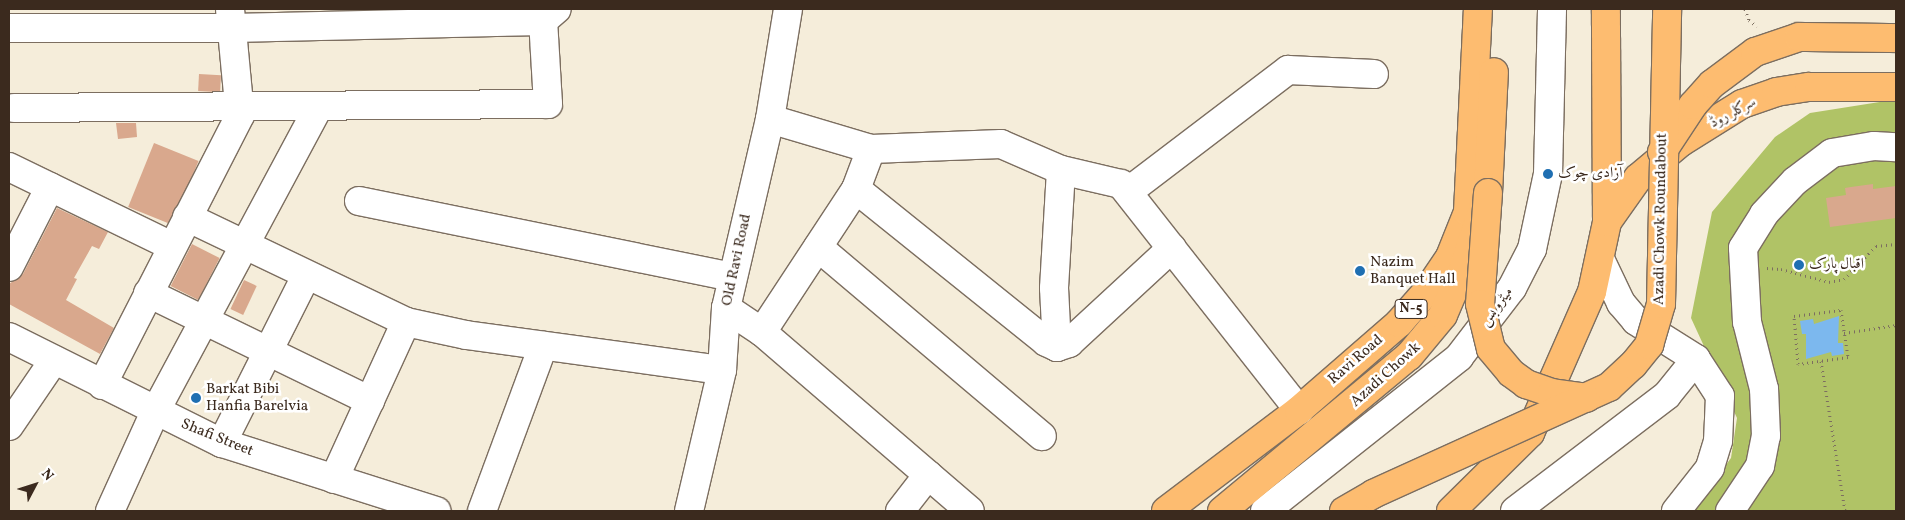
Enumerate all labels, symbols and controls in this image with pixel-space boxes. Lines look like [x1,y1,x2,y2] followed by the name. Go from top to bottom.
[1707,93,1759,133] street label: سرکلر روڈ
[1650,133,1672,305] street label: Azadi Chowk Roundabout
[1558,165,1623,183] place label: آزادی چوک
[1542,168,1554,180] marker: آزادی چوک
[718,212,756,308] street label: Old Ravi Road
[1370,253,1456,288] place label: Nazim Banquet Hall
[1809,256,1864,274] place label: اقبال پارک
[1793,259,1805,271] marker: اقبال پارک
[1354,265,1366,277] marker: Nazim Banquet Hall
[1476,284,1518,330] street label: میٹرو بس
[1394,298,1428,320] road number: N-5
[1325,331,1387,389] street label: Ravi Road
[1347,339,1425,411] street label: Azadi Chowk
[206,380,308,415] place label: Barkat Bibi Hanfia Barelvia
[190,392,202,404] marker: Barkat Bibi Hanfia Barelvia
[178,415,256,461] street label: Shafi Street
[10,460,60,510] north arrow
[36,465,57,485] text: N

